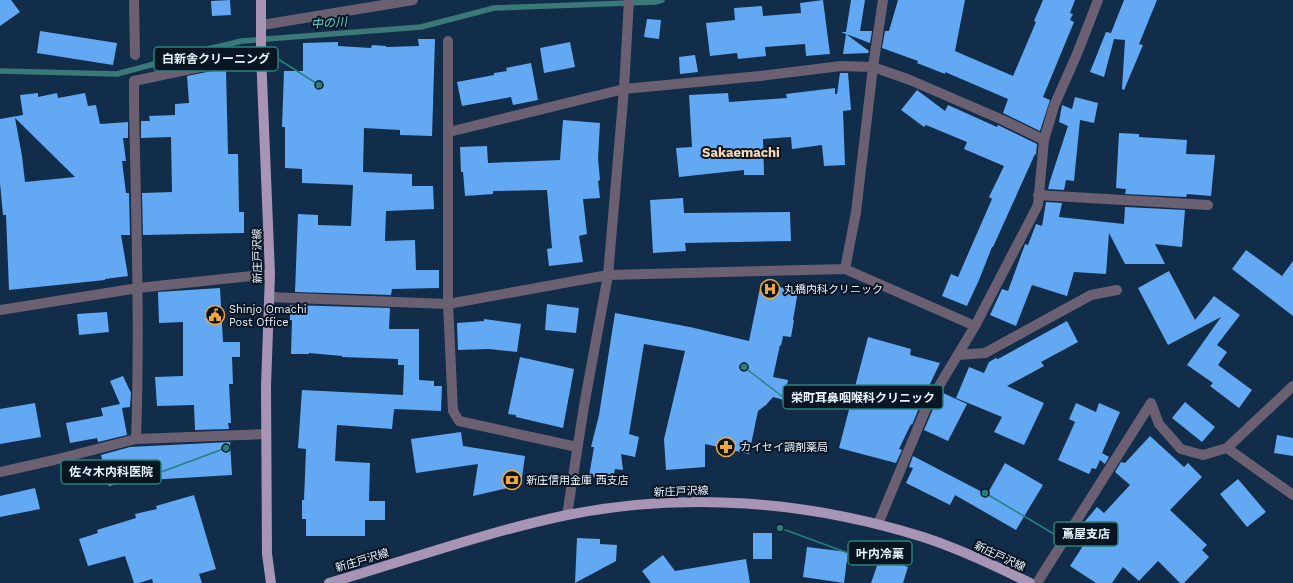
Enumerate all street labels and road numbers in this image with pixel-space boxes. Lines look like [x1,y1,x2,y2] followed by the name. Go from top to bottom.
[251,228,264,284] street label: 新庄戸沢線
[653,484,709,499] street label: 新庄戸沢線
[972,539,1027,574] street label: 新庄戸沢線
[334,546,390,575] street label: 新庄戸沢線

